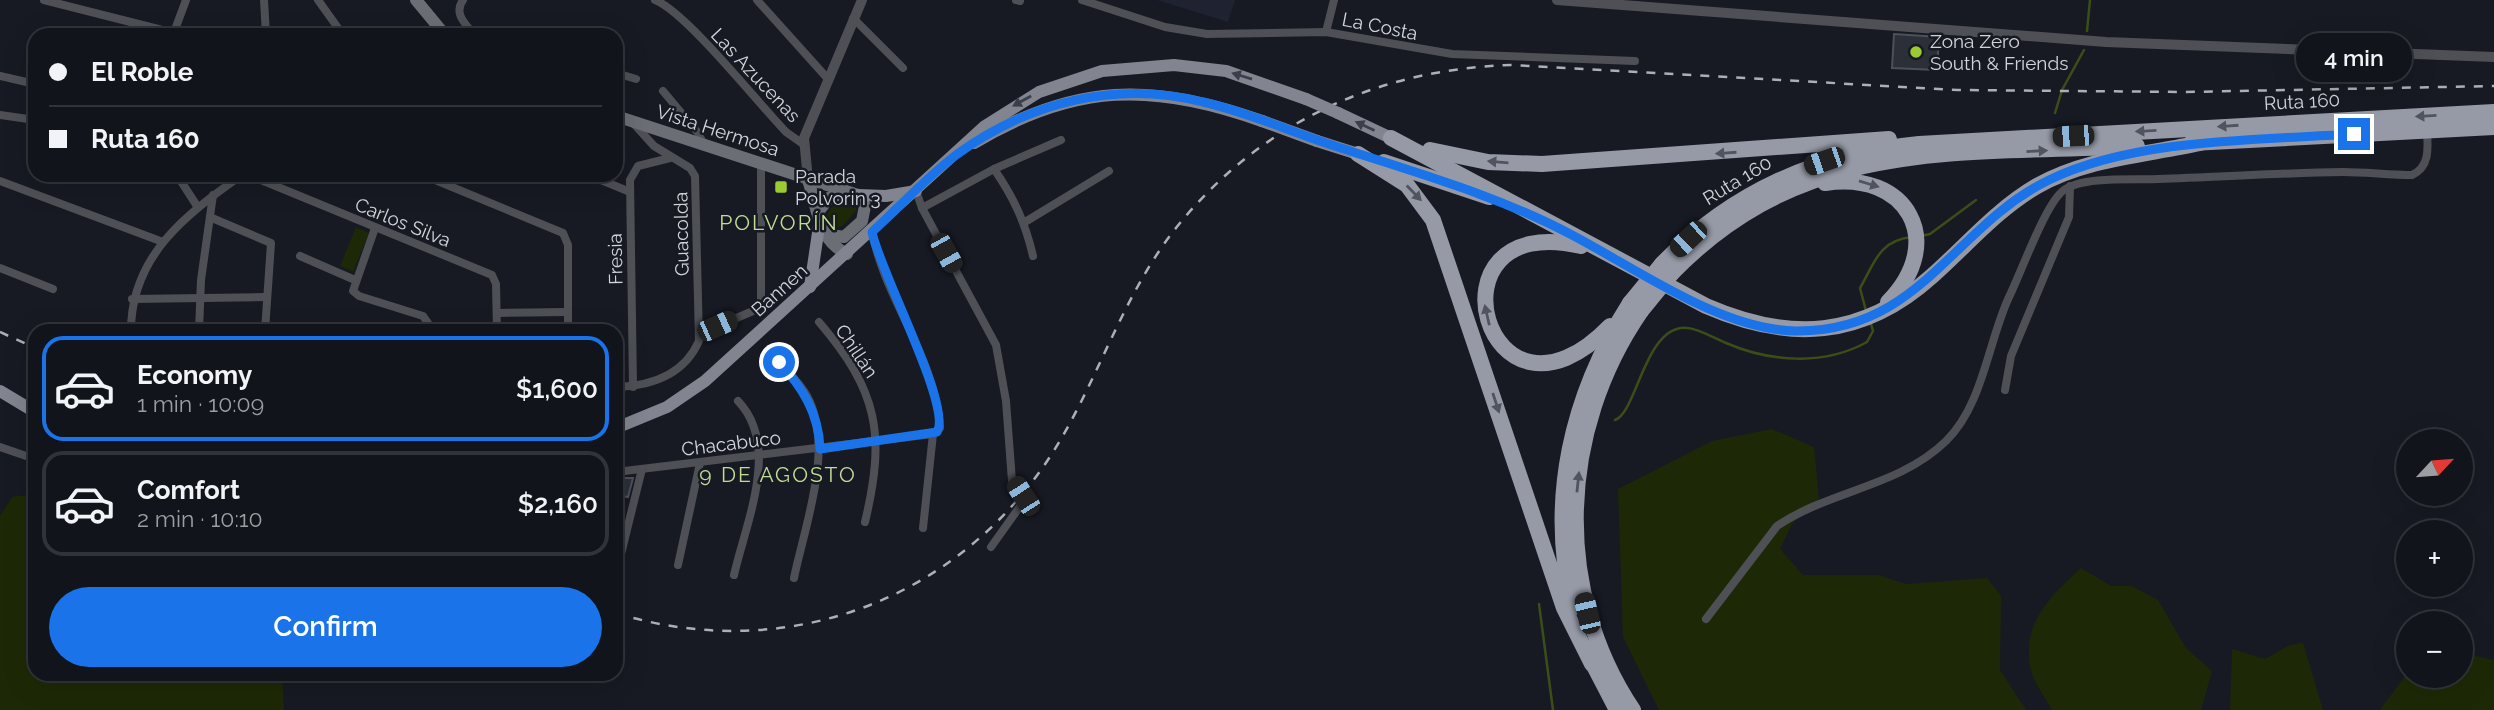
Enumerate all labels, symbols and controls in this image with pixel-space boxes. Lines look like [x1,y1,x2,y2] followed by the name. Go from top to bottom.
[1340,8,1420,44] street label: La Costa
[707,23,805,127] street label: Las Azucenas
[1930,30,2068,74] place label: Zona Zero South & Friends
[2296,32,2412,82] callout: 4 min
[1908,44,1924,60] marker: Zona Zero South & Friends
[2324,44,2384,71] text: 4 min
[91,57,193,87] text: El Roble
[1231,71,1252,81] one-way arrow
[2263,88,2341,114] street label: Ruta 160
[1012,95,1032,107] one-way arrow
[654,100,782,160] street label: Vista Hermosa
[2415,110,2437,121] one-way arrow
[2338,118,2370,150] route end
[1355,120,1375,131] one-way arrow
[2216,121,2238,132] one-way arrow
[91,124,200,154] text: Ruta 160
[2052,124,2095,148] car
[2135,126,2157,137] one-way arrow
[1801,144,1848,178] car
[2026,145,2048,156] one-way arrow
[1714,148,1736,159] one-way arrow
[1699,151,1775,209] street label: Ruta 160
[1487,156,1509,167] one-way arrow
[795,165,881,209] place label: Parada Polvorin 3
[773,179,789,195] marker: Parada Polvorin 3
[1859,179,1880,189] one-way arrow
[1405,184,1421,201] one-way arrow
[669,192,693,276] street label: Guacolda
[352,193,454,251] street label: Carlos Silva
[719,210,839,235] district label: POLVORÍN
[1666,217,1711,261] car
[927,230,966,276] car
[604,233,626,285] street label: Fresia
[747,259,811,321] street label: Bannen
[1481,304,1492,326] one-way arrow
[694,308,741,344] car
[831,320,883,382] street label: Chillán
[763,346,795,378] route start
[53,357,116,420] icon: car
[137,360,252,390] text: Economy
[516,374,598,404] text: $1,600
[137,390,264,417] text: 1 min · 10:09
[1491,393,1502,414] one-way arrow
[680,426,782,460] street label: Chacabuco
[2396,429,2473,506] north arrow
[2396,429,2473,688] map controls
[699,462,857,487] district label: 9 DE AGOSTO
[1572,471,1583,493] one-way arrow
[53,472,116,535] icon: car
[1003,473,1044,519] car
[137,475,240,505] text: Comfort
[518,489,598,519] text: $2,160
[137,505,263,532] text: 2 min · 10:10
[2396,520,2473,597] button: +
[49,587,602,667] button: Confirm
[1573,590,1602,636] car
[2396,611,2473,688] button: −

